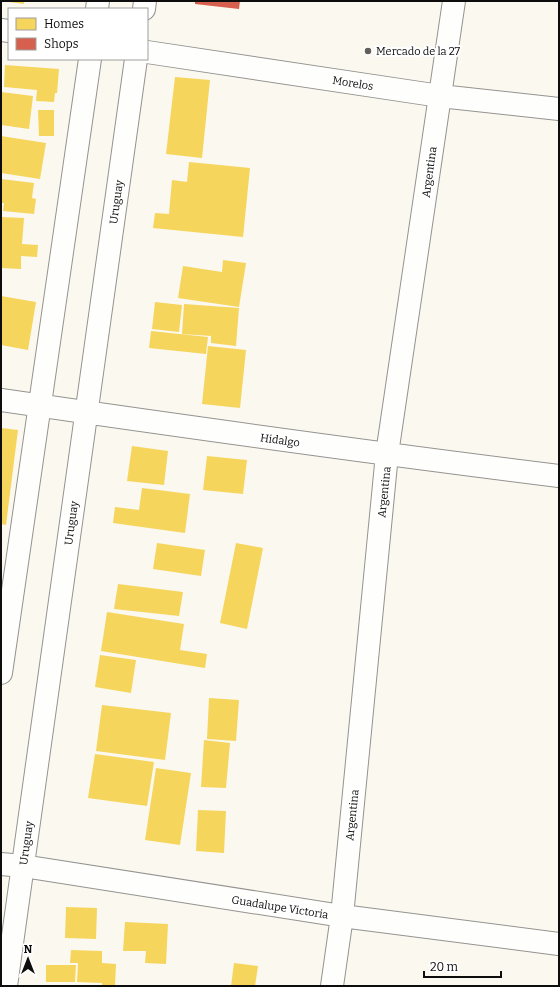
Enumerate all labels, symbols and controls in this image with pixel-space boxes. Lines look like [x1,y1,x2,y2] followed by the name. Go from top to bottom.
[8,8,148,60] legend
[44,17,84,31] text: Homes
[44,37,79,51] text: Shops
[376,45,461,58] place label: Mercado de la 27
[363,46,373,56] marker: Mercado de la 27
[331,74,374,93] street label: Morelos
[419,146,440,198] street label: Argentina
[107,179,126,225] street label: Uruguay
[259,431,301,450] street label: Hidalgo
[375,466,394,518] street label: Argentina
[62,500,81,546] street label: Uruguay
[343,789,362,841] street label: Argentina
[17,820,36,866] street label: Uruguay
[231,893,329,922] street label: Guadalupe Victoria
[8,939,48,979] north arrow
[24,943,33,956] text: N
[424,953,501,979] scale bar
[430,960,459,974] text: 20 m

